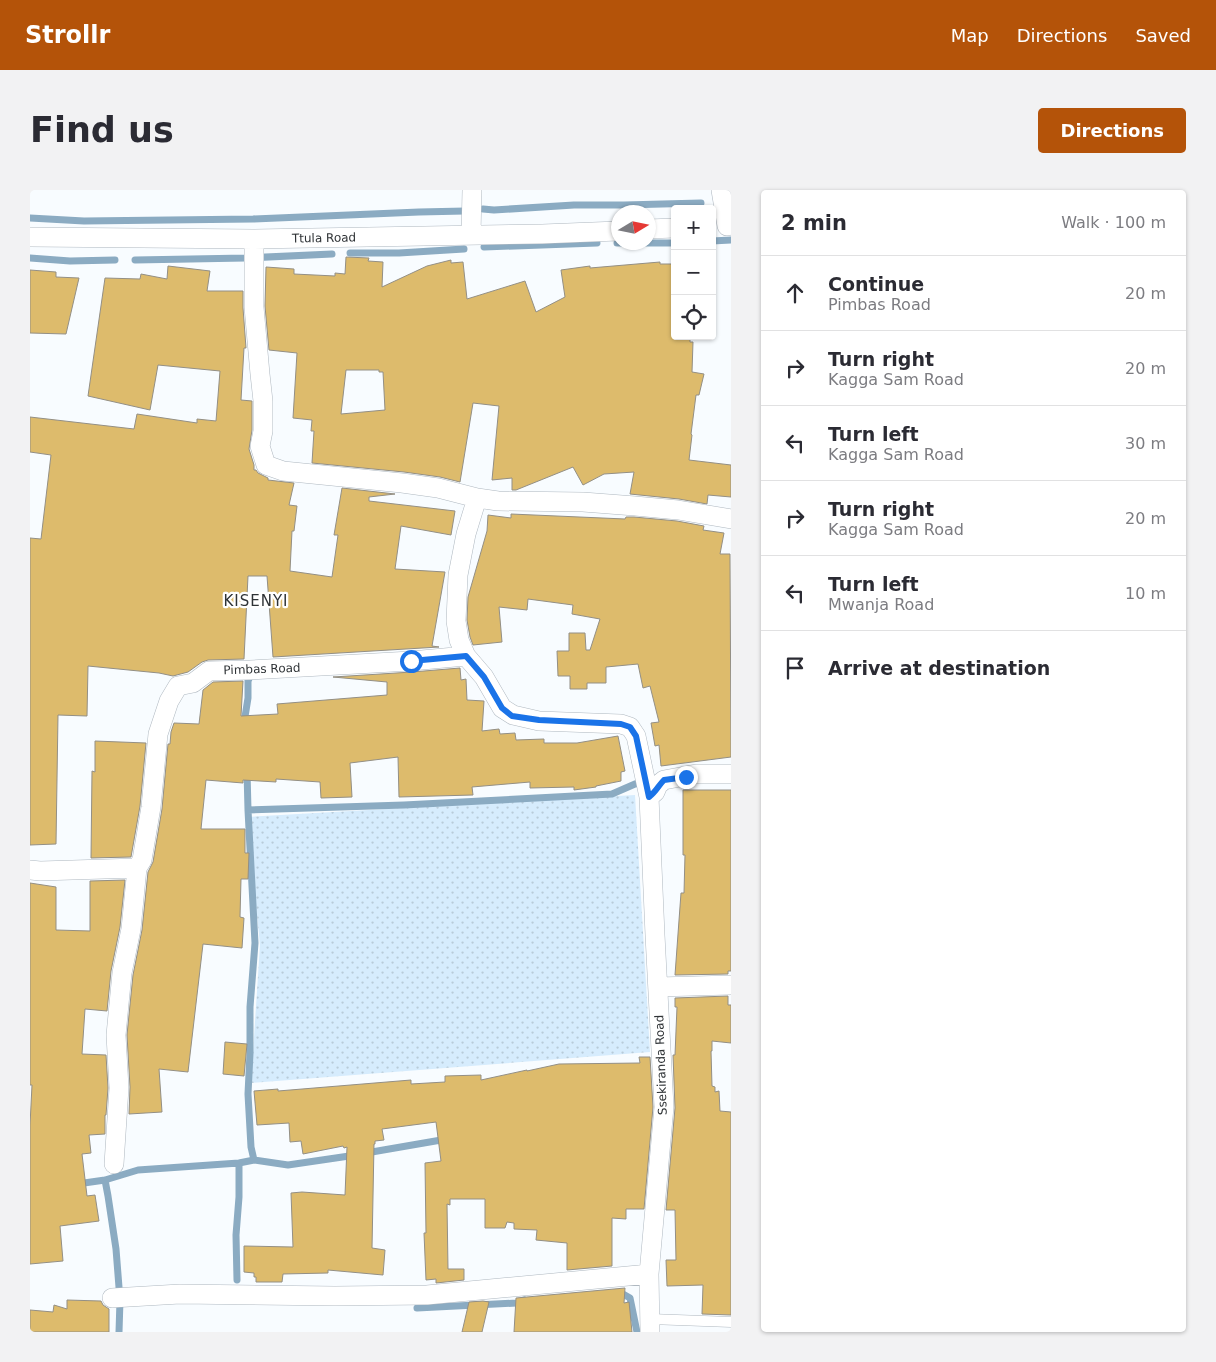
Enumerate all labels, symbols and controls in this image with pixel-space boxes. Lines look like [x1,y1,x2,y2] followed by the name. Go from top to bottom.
[25,21,110,49] text: Strollr
[951,25,989,46] text: Map
[1017,25,1107,46] text: Directions
[1135,25,1191,46] text: Saved
[1038,108,1186,153] button: Directions
[30,110,174,150] text: Find us
[611,205,656,250] north arrow
[671,205,716,340] map controls
[671,205,716,250] button: +
[781,211,847,235] text: 2 min
[1061,213,1166,232] text: Walk · 100 m
[291,230,356,246] street label: Ttula Road
[671,250,716,295] button: −
[828,273,924,295] text: Continue
[781,279,809,307] icon: ahead
[1125,284,1166,303] text: 20 m
[671,295,716,340] button: locate
[828,295,931,314] text: Pimbas Road
[828,348,934,370] text: Turn right
[781,354,809,382] icon: right
[1125,359,1166,378] text: 20 m
[828,370,964,389] text: Kagga Sam Road
[828,423,919,445] text: Turn left
[781,429,809,457] icon: left
[1125,434,1166,453] text: 30 m
[828,445,964,464] text: Kagga Sam Road
[828,498,934,520] text: Turn right
[781,504,809,532] icon: right
[1125,509,1166,528] text: 20 m
[828,520,964,539] text: Kagga Sam Road
[828,573,919,595] text: Turn left
[781,579,809,607] icon: left
[1125,584,1166,603] text: 10 m
[223,592,289,610] district label: KISENYI
[828,595,934,614] text: Mwanja Road
[400,650,423,673] route start
[781,654,809,682] icon: arrive
[828,657,1050,679] text: Arrive at destination
[223,661,301,677] street label: Pimbas Road
[675,766,698,789] route end
[652,1015,670,1115] street label: Ssekiranda Road

